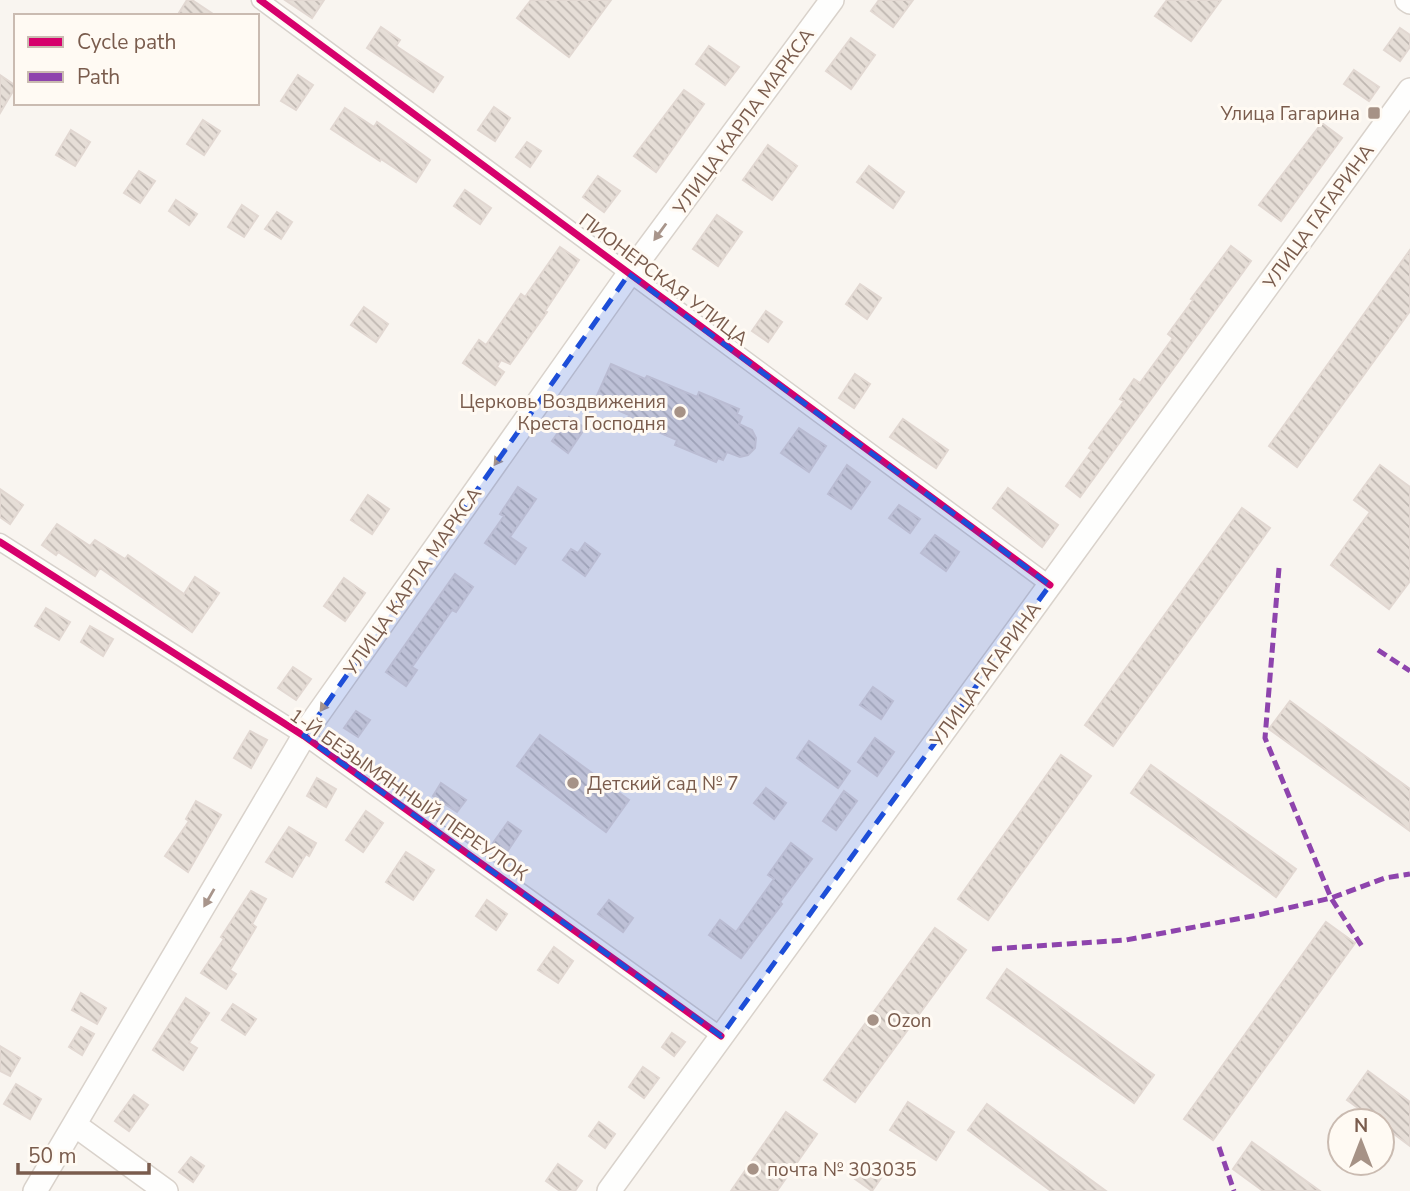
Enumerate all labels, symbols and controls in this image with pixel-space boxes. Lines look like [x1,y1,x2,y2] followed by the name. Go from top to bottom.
[14,14,259,105] legend
[667,23,820,221] street label: УЛИЦА КАРЛА МАРКСА
[77,28,176,56] text: Cycle path
[77,63,120,91] text: Path
[1220,101,1360,127] place label: Улица Гагарина
[1366,105,1382,121] marker: Улица Гагарина
[1257,139,1380,295] street label: УЛИЦА ГАГАРИНА
[573,208,753,352] street label: ПИОНЕРСКАЯ УЛИЦА
[653,223,667,241] one-way arrow
[460,389,666,437] place label: Церковь Воздвижения Креста Господня
[672,404,688,420] marker: Церковь Воздвижения Креста Господня
[493,448,507,466] one-way arrow
[337,482,488,682] street label: УЛИЦА КАРЛА МАРКСА
[924,597,1047,753] street label: УЛИЦА ГАГАРИНА
[319,694,333,712] one-way arrow
[284,702,533,887] street label: 1-Й БЕЗЫМЯННЫЙ ПЕРЕУЛОК
[587,771,739,797] place label: Детский сад № 7
[565,775,581,791] marker: Детский сад № 7
[203,889,215,908] one-way arrow
[887,1008,932,1034] place label: Ozon
[865,1012,881,1028] marker: Ozon
[1326,1107,1396,1177] north arrow
[1354,1113,1368,1139] text: N
[18,1132,149,1176] scale bar
[28,1142,77,1170] text: 50 m
[767,1157,917,1183] place label: почта № 303035
[745,1161,761,1177] marker: почта № 303035

